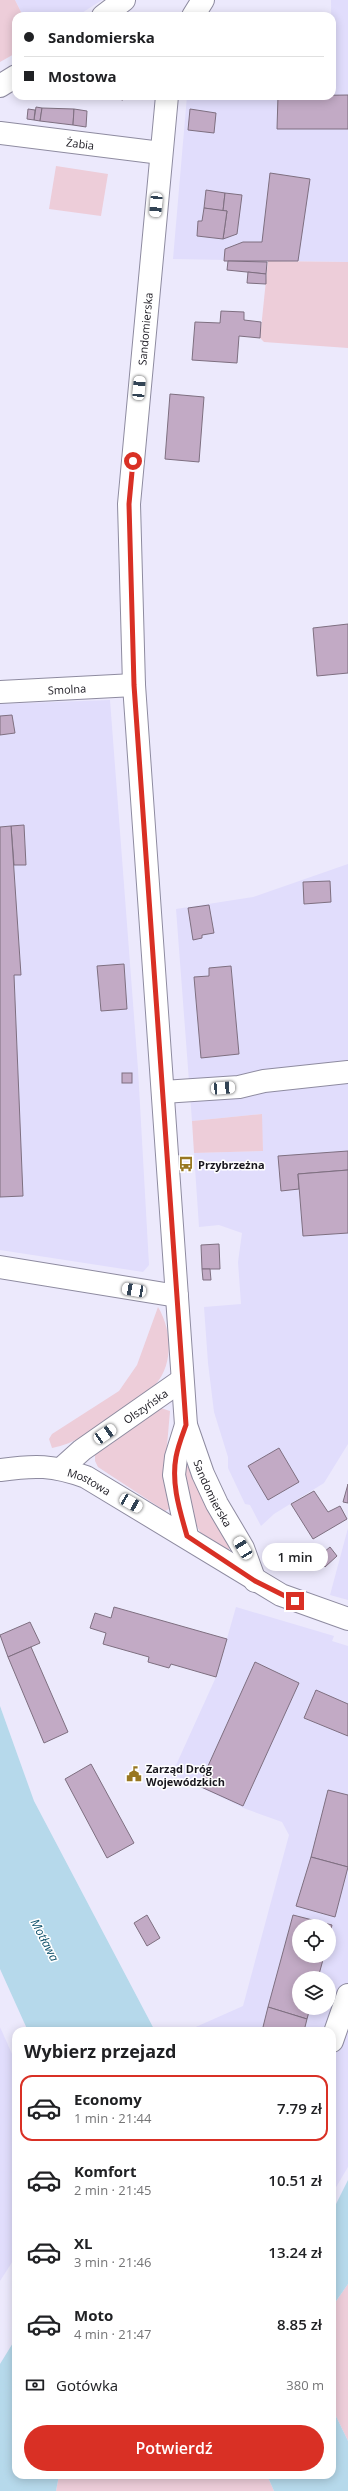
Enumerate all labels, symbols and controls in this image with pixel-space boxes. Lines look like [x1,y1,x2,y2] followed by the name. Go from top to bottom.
[48,27,155,47] text: Sandomierska
[48,66,117,86] text: Mostowa
[66,134,95,152] street label: Żabia
[149,193,163,217] car
[134,292,156,366] street label: Sandomierska
[132,376,146,400] car
[124,452,142,470] route start
[47,680,87,697] street label: Smolna
[211,1081,235,1095] car
[177,1155,195,1173] bus stop icon: Przybrzeżna
[198,1157,265,1172] place label: Przybrzeżna
[121,1282,147,1298] car
[120,1385,170,1427] street label: Olszyńska
[92,1422,118,1446] car
[191,1457,236,1529] street label: Sandomierska
[66,1464,114,1498] street label: Mostowa
[118,1492,144,1514] car
[232,1535,254,1561] car
[262,1543,328,1571] callout: 1 min
[277,1548,313,1566] text: 1 min
[286,1592,304,1610] route end
[146,1761,225,1789] place label: Zarząd Dróg Wojewódzkich
[125,1765,143,1783] public building icon: Zarząd Dróg Wojewódzkich
[27,1916,63,1964] water label: Motława
[292,1919,336,2015] map controls
[292,1919,336,1963] button: locate
[292,1971,336,2015] button: layers
[24,2039,176,2063] text: Wybierz przejazd
[74,2089,142,2109] text: Economy
[26,2090,62,2126] icon: car
[277,2098,322,2118] text: 7.79 zł
[74,2109,151,2127] text: 1 min · 21:44
[74,2161,136,2181] text: Komfort
[26,2162,62,2198] icon: car
[268,2170,322,2190] text: 10.51 zł
[74,2181,151,2199] text: 2 min · 21:45
[74,2233,92,2253] text: XL
[26,2234,62,2270] icon: car
[268,2242,322,2262] text: 13.24 zł
[74,2253,151,2271] text: 3 min · 21:46
[74,2305,113,2325] text: Moto
[26,2306,62,2342] icon: car
[277,2314,322,2334] text: 8.85 zł
[74,2325,151,2343] text: 4 min · 21:47
[24,2374,46,2396] icon: cash
[56,2375,118,2395] text: Gotówka
[286,2376,324,2394] text: 380 m
[24,2425,324,2471] button: Potwierdź

